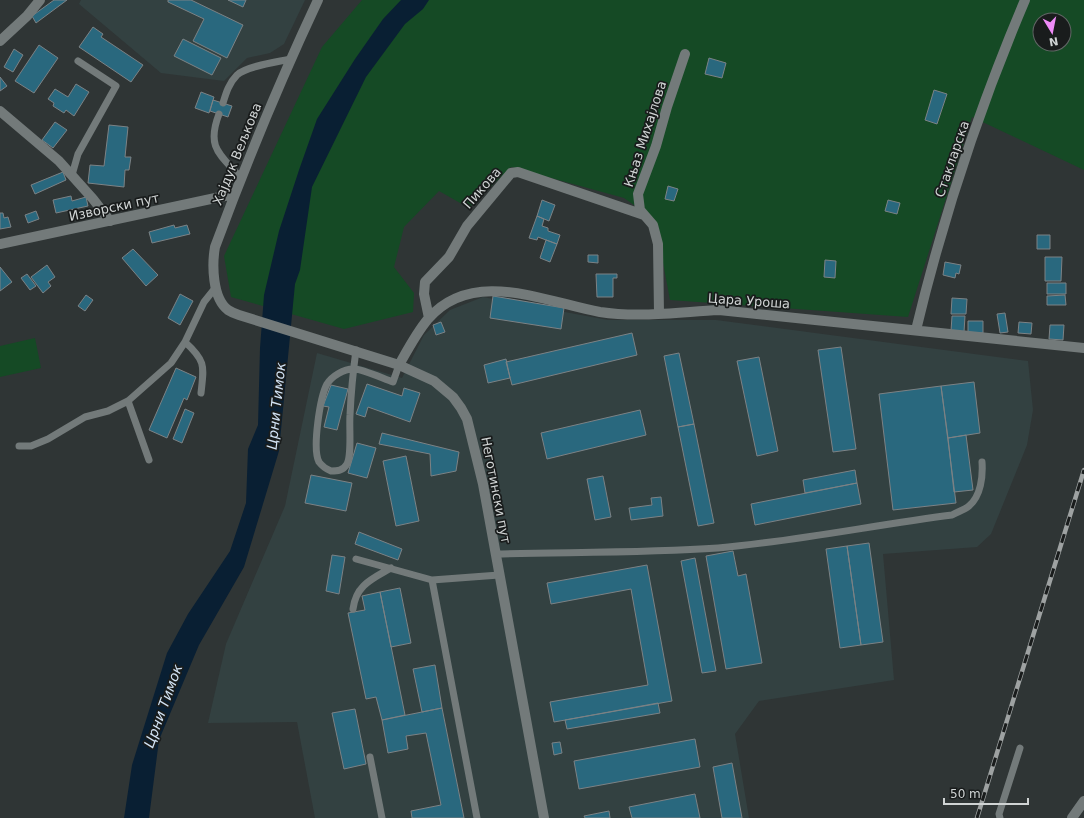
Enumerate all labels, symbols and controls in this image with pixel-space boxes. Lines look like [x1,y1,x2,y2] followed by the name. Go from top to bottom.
[1032,12,1072,52] north arrow
[1048,34,1059,49] text: N
[621,79,669,189] street label: Књаз Михајлова
[210,101,264,207] street label: Хајдук Вељкова
[932,119,972,199] street label: Стакларска
[460,164,504,212] street label: Пикова
[68,190,161,224] street label: Изворски пут
[707,291,791,311] street label: Цара Уроша
[263,361,289,450] water label: Црни Тимок
[478,435,514,545] street label: Неготински пут
[140,662,186,750] water label: Црни Тимок
[944,780,1028,806] scale bar
[950,787,981,801] text: 50 m

